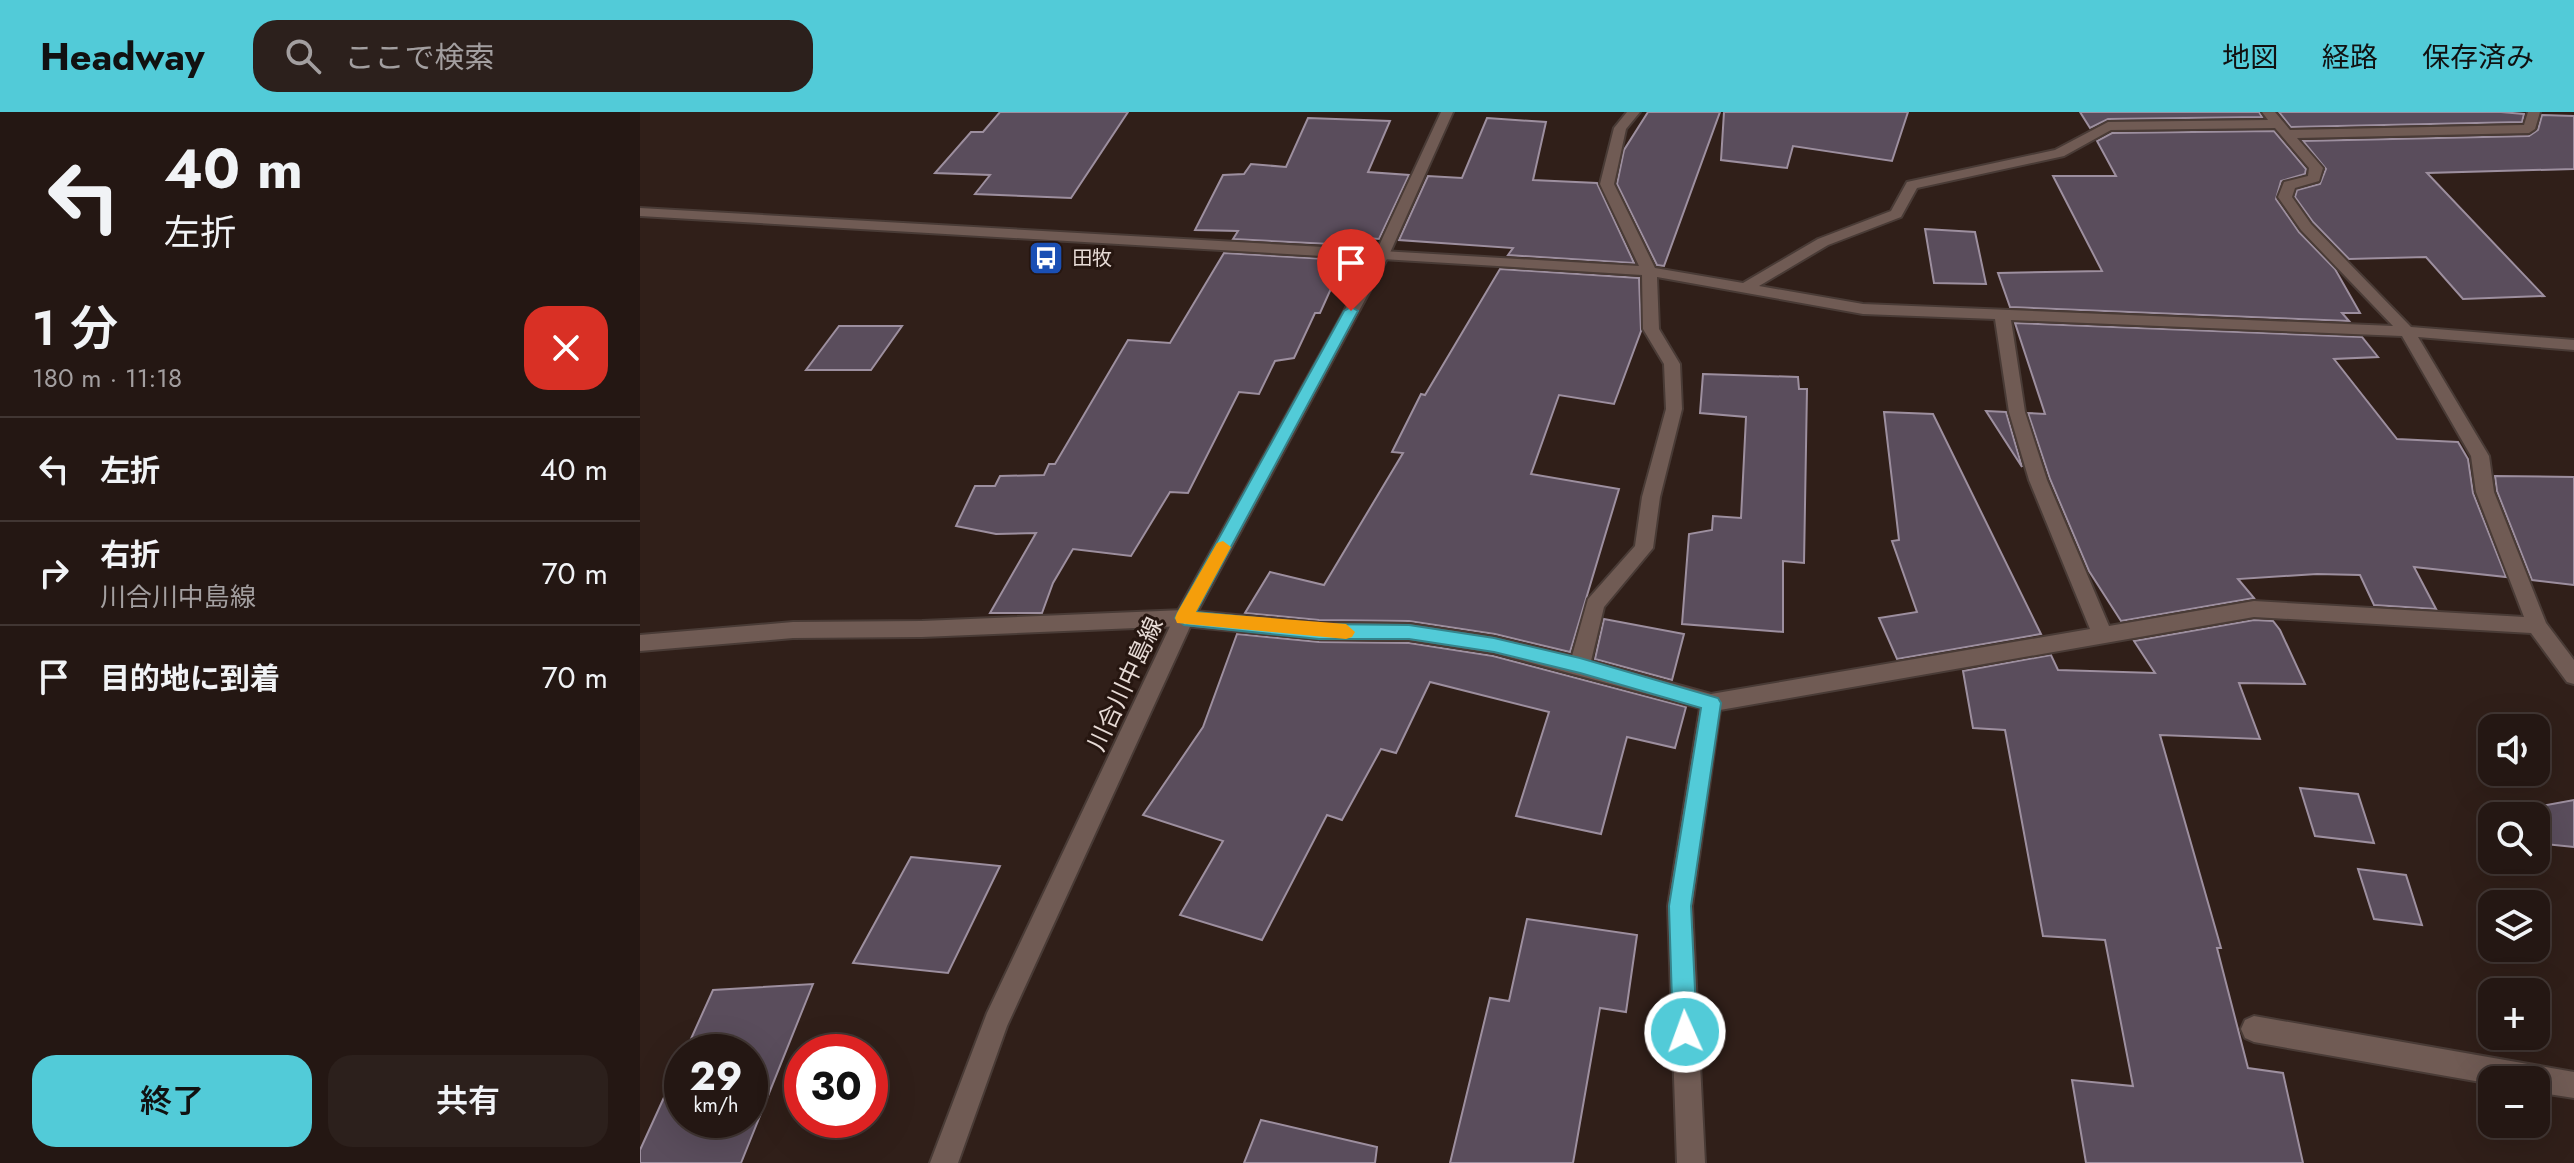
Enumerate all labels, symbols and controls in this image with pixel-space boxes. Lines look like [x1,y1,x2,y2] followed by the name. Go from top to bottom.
[253,20,813,92] search box
[40,29,205,84] text: Headway
[281,34,325,78] icon: search
[345,36,495,79] text: ここで検索
[2222,37,2278,78] text: 地図
[2322,37,2378,78] text: 経路
[2422,37,2534,78] text: 保存済み
[164,128,303,209] text: 40 m
[32,144,136,248] icon: left
[164,206,236,258] text: 左折
[1317,229,1385,311] pin
[1027,239,1065,277] bus stop icon: 田牧
[1329,241,1373,285] icon: arrive
[1072,244,1112,273] place label: 田牧
[32,294,118,363] text: 1 分
[524,306,608,390] button: close
[32,359,182,397] text: 180 m · 11:18
[32,447,76,491] icon: left
[540,448,608,491] text: 40 m
[100,449,160,492] text: 左折
[100,533,160,576] text: 右折
[32,551,76,595] icon: right
[542,552,608,595] text: 70 m
[100,578,256,616] text: 川合川中島線
[1079,611,1171,757] street label: 川合川中島線
[32,655,76,699] icon: arrive
[542,656,608,699] text: 70 m
[100,657,280,700] text: 目的地に到着
[2478,714,2550,1138] map controls
[2478,714,2550,786] button: sound
[2478,802,2550,874] button: search
[2478,890,2550,962] button: layers
[2478,978,2550,1050] button: +
[1643,990,1727,1074] position arrow
[784,1034,888,1138] speed limit sign: 30
[690,1047,743,1105] text: 29
[32,1055,312,1147] button: 終了
[328,1055,608,1147] button: 共有
[2478,1066,2550,1138] button: −
[693,1091,739,1120] text: km/h

